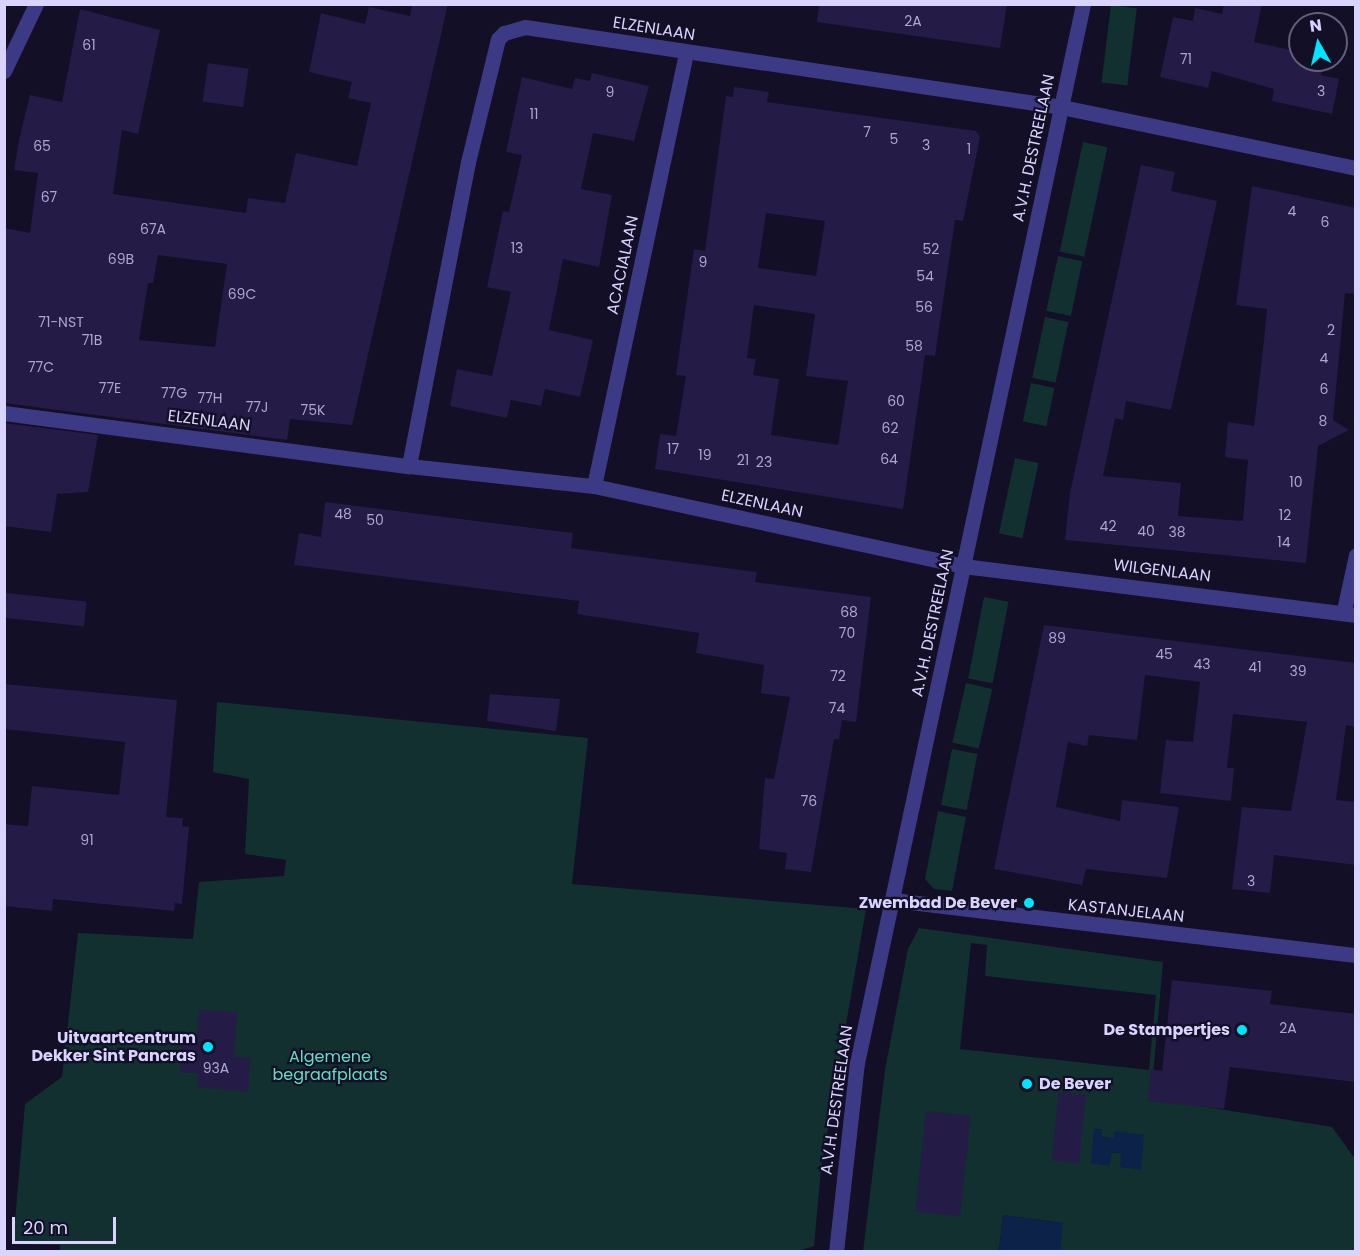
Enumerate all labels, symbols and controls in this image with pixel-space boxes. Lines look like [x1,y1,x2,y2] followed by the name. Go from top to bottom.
[1288,12,1348,72] north arrow
[612,13,696,45] street label: ELZENLAAN
[904,13,922,29] house number: 2A
[1308,13,1323,38] text: N
[82,37,96,53] house number: 61
[1180,51,1192,67] house number: 71
[1009,72,1059,224] street label: A.V.H. DESTREELAAN
[1317,83,1325,99] house number: 3
[606,84,614,100] house number: 9
[530,106,538,122] house number: 11
[863,124,871,140] house number: 7
[890,131,898,147] house number: 5
[922,137,930,153] house number: 3
[33,138,51,154] house number: 65
[967,141,971,157] house number: 1
[41,189,57,205] house number: 67
[1288,203,1296,219] house number: 4
[603,214,643,316] street label: ACACIALAAN
[1321,214,1329,230] house number: 6
[140,221,166,237] house number: 67A
[511,240,523,256] house number: 13
[923,241,939,257] house number: 52
[108,251,134,267] house number: 69B
[699,254,707,270] house number: 9
[916,268,934,284] house number: 54
[228,286,256,302] house number: 69C
[915,299,933,315] house number: 56
[38,314,84,330] house number: 71-NST
[1327,322,1335,338] house number: 2
[82,332,102,348] house number: 71B
[905,338,923,354] house number: 58
[1320,350,1328,366] house number: 4
[28,359,54,375] house number: 77C
[99,380,121,396] house number: 77E
[1320,381,1328,397] house number: 6
[161,385,187,401] house number: 77G
[198,390,222,406] house number: 77H
[887,393,905,409] house number: 60
[246,399,268,415] house number: 77J
[301,402,325,418] house number: 75K
[167,406,251,436] street label: ELZENLAAN
[1319,413,1327,429] house number: 8
[882,420,898,436] house number: 62
[667,441,679,457] house number: 17
[698,447,712,463] house number: 19
[880,451,898,467] house number: 64
[737,452,749,468] house number: 21
[756,454,772,470] house number: 23
[1289,474,1303,490] house number: 10
[719,486,805,522] street label: ELZENLAAN
[334,506,352,522] house number: 48
[1279,507,1291,523] house number: 12
[366,512,384,528] house number: 50
[1100,518,1116,534] house number: 42
[1137,523,1155,539] house number: 40
[1168,524,1186,540] house number: 38
[1277,534,1291,550] house number: 14
[908,547,958,699] street label: A.V.H. DESTREELAAN
[1112,555,1212,587] street label: WILGENLAAN
[840,604,858,620] house number: 68
[839,625,855,641] house number: 70
[1048,630,1066,646] house number: 89
[1155,646,1173,662] house number: 45
[1193,656,1211,672] house number: 43
[1248,659,1262,675] house number: 41
[1289,663,1307,679] house number: 39
[830,668,846,684] house number: 72
[829,700,845,716] house number: 74
[801,793,817,809] house number: 76
[80,832,94,848] house number: 91
[1247,873,1255,889] house number: 3
[859,893,1017,913] place label: Zwembad De Bever
[1067,895,1185,927] street label: KASTANJELAAN
[1022,896,1036,910] marker: Zwembad De Bever
[1103,1020,1230,1040] place label: De Stampertjes
[1279,1020,1297,1036] house number: 2A
[1235,1023,1249,1037] marker: De Stampertjes
[817,1024,857,1176] street label: A.V.H. DESTREELAAN
[31,1028,196,1066] place label: Uitvaartcentrum Dekker Sint Pancras
[201,1040,215,1054] marker: Uitvaartcentrum Dekker Sint Pancras
[273,1047,387,1085] park label: Algemene begraafplaats
[203,1060,229,1076] house number: 93A
[1039,1074,1111,1094] place label: De Bever
[1020,1077,1034,1091] marker: De Bever
[15,1205,118,1243] scale bar
[23,1215,68,1240] text: 20 m

